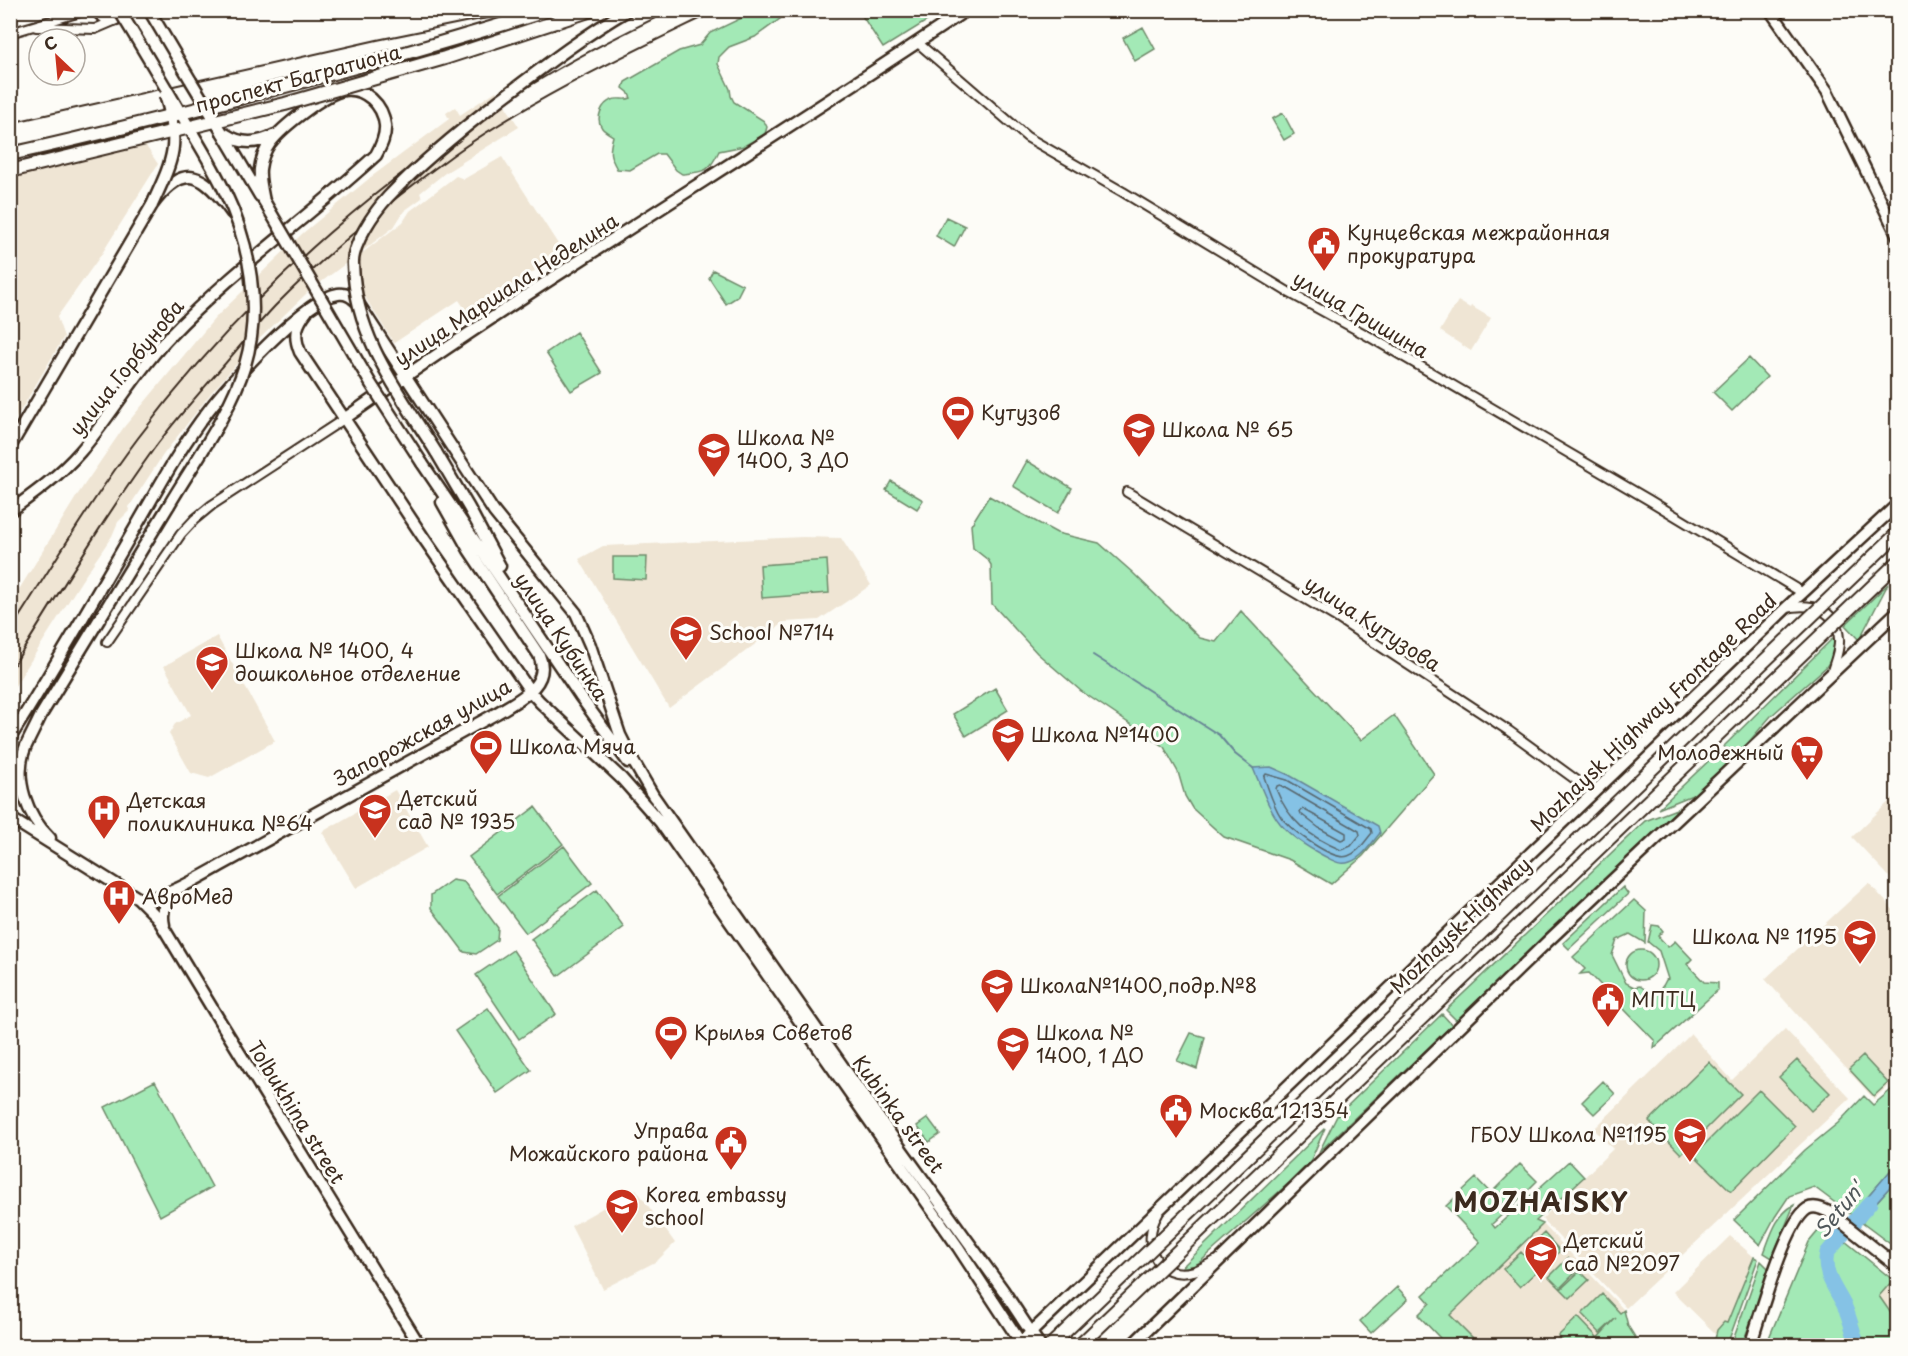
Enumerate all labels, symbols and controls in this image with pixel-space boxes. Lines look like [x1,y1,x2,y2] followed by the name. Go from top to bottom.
[27,27,87,87] north arrow
[39,29,61,56] text: С
[192,36,405,120] street label: проспект Багратиона
[388,205,624,373] street label: улица Маршала Неделина
[1347,217,1610,270] place label: Кунцевская межрайонная прокуратура
[1306,225,1342,272] public building icon: Кунцевская межрайонная прокуратура
[1287,263,1435,365] street label: улица Гришина
[62,292,191,442] street label: улица Горбунова
[940,394,976,441] sports icon: Кутузов
[981,397,1061,427] place label: Кутузов
[1121,411,1157,458] school or university icon: Школа № 65
[1162,414,1293,444] place label: Школа № 65
[737,422,849,475] place label: Школа № 1400, 3 ДО
[696,431,732,478] school or university icon: Школа № 1400, 3 ДО
[508,566,616,707] street label: улица Кубинка
[1299,568,1448,679] street label: улица Кутузова
[1523,586,1783,838] street label: Mozhaysk Highway Frontage Road
[668,614,704,661] school or university icon: School №714
[709,617,835,647] place label: School №714
[235,635,461,688] place label: Школа № 1400, 4 дошкольное отделение
[194,644,230,691] school or university icon: Школа № 1400, 4 дошкольное отделение
[328,671,516,793] street label: Запорожская улица
[990,716,1026,763] school or university icon: Школа №1400
[1031,719,1179,749] place label: Школа №1400
[468,728,504,775] sports icon: Школа Мяча
[509,731,637,761] place label: Школа Мяча
[1789,734,1825,781] supermarket icon: Молодежный
[1657,737,1784,767] place label: Молодежный
[397,783,516,836] place label: Детский сад № 1935
[126,785,313,838] place label: Детская поликлиника №64
[357,792,393,839] school or university icon: Детский сад № 1935
[86,793,122,840] hospital icon: Детская поликлиника №64
[1383,850,1537,1000] street label: Mozhaysk Highway
[101,878,137,925] hospital icon: АвроМед
[142,881,233,911] place label: АвроМед
[1842,918,1878,965] school or university icon: Школа № 1195
[1692,921,1837,951] place label: Школа № 1195
[979,967,1015,1014] school or university icon: Школа№1400,подр.№8
[1020,970,1257,1000] place label: Школа№1400,подр.№8
[1590,981,1626,1028] public building icon: МПТЦ
[1631,984,1696,1014] place label: МПТЦ
[653,1014,689,1061] sports icon: Крылья Советов
[694,1017,852,1047] place label: Крылья Советов
[1036,1017,1144,1070] place label: Школа № 1400, 1 ДО
[995,1025,1031,1072] school or university icon: Школа № 1400, 1 ДО
[241,1035,353,1189] street label: Tolbukhina street
[846,1049,952,1179] street label: Kubinka street
[1158,1092,1194,1139] public building icon: Москва 121354
[1199,1095,1349,1125] place label: Москва 121354
[509,1115,709,1168] place label: Управа Можайского района
[1672,1116,1708,1163] school or university icon: ГБОУ Школа №1195
[1470,1119,1667,1149] place label: ГБОУ Школа №1195
[713,1124,749,1171] public building icon: Управа Можайского района
[1805,1172,1872,1244] water label: Setun'
[645,1179,787,1232] place label: Korea embassy school
[1453,1182,1629,1221] district label: MOZHAISKY
[604,1187,640,1234] school or university icon: Korea embassy school
[1563,1225,1680,1278] place label: Детский сад №2097
[1523,1234,1559,1281] school or university icon: Детский сад №2097

